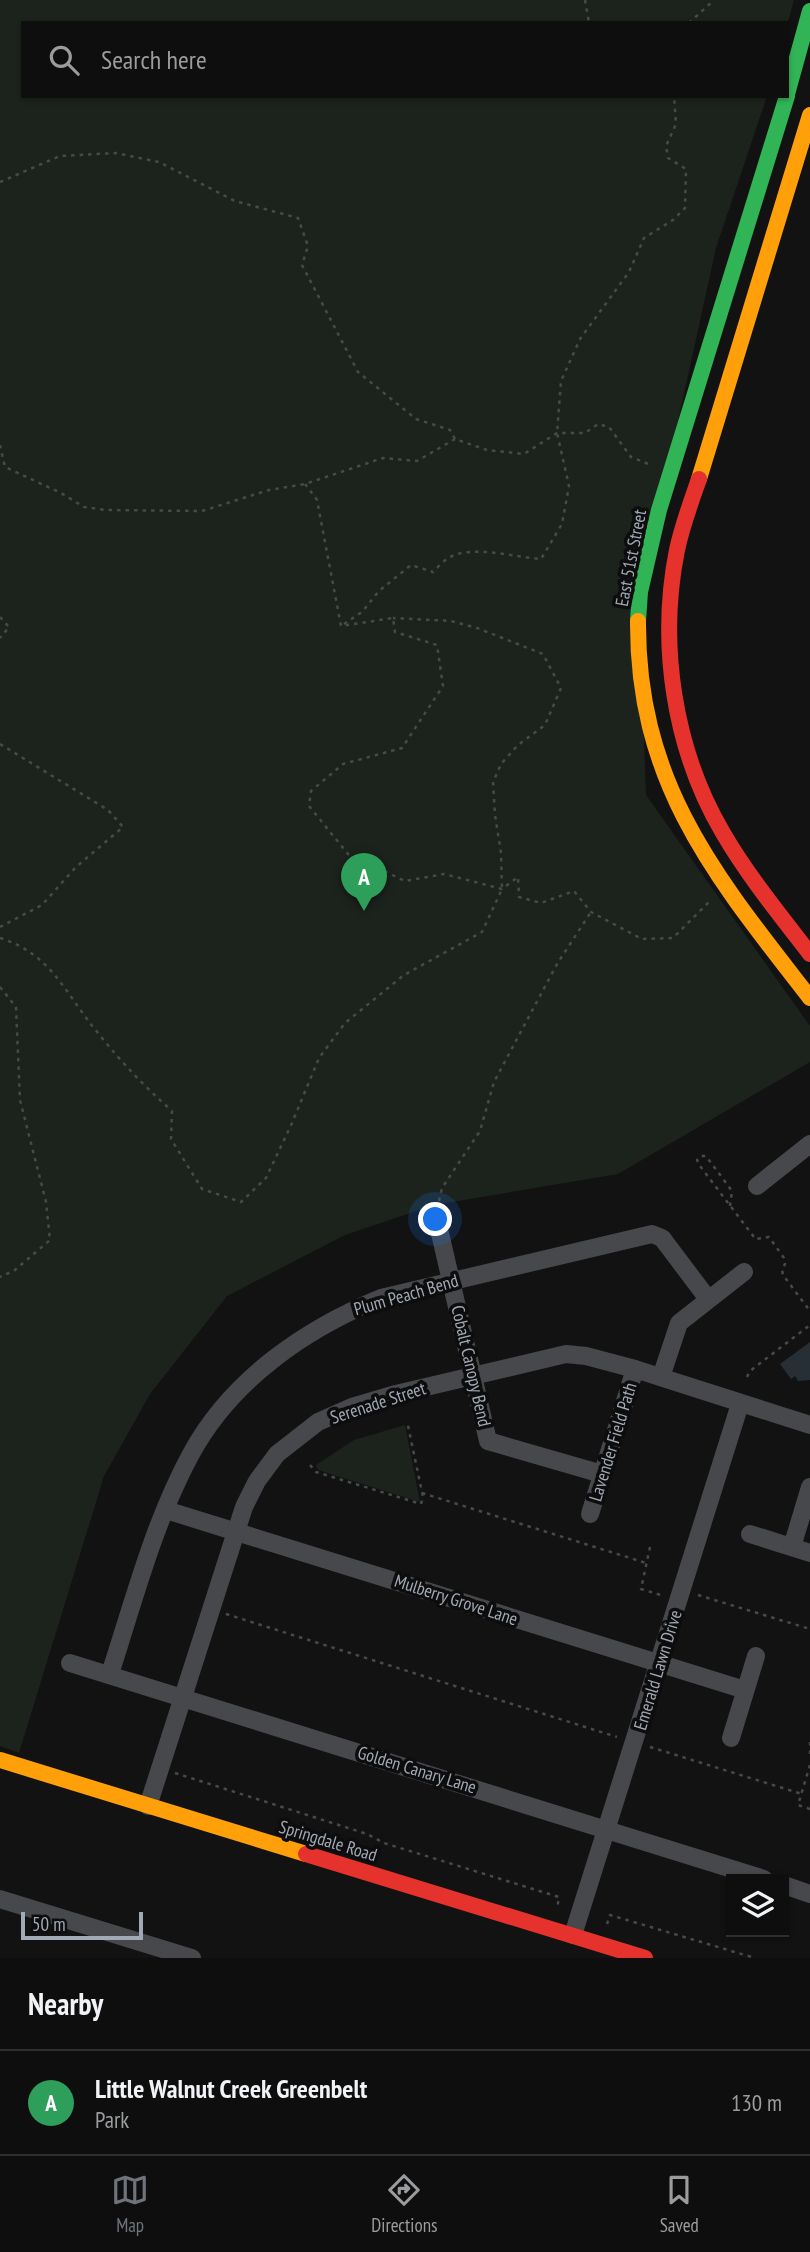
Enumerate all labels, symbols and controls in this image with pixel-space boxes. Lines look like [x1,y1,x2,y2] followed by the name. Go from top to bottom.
[21,21,789,98] search box
[45,41,83,79] icon: search
[101,43,207,76] text: Search here
[610,508,651,608] street label: East 51st Street
[341,853,387,911] pin: A
[418,1202,452,1236] your location
[351,1269,461,1320] street label: Plum Peach Bend
[446,1303,497,1429] street label: Cobalt Canopy Bend
[327,1376,428,1429] street label: Serenade Street
[584,1380,642,1504] street label: Lavender Field Path
[392,1569,521,1630] street label: Mulberry Grove Lane
[628,1607,687,1733] street label: Emerald Lawn Drive
[355,1741,479,1798] street label: Golden Canary Lane
[276,1815,380,1866] street label: Springdale Road
[726,1874,789,1937] map controls
[726,1874,789,1937] button: layers
[21,1909,144,1941] scale bar
[32,1912,66,1936] text: 50 m
[28,1984,103,2023] text: Nearby
[95,2072,367,2105] text: Little Walnut Creek Greenbelt
[45,2088,57,2117] text: A
[731,2088,782,2117] text: 130 m
[95,2105,129,2134] text: Park
[111,2171,149,2237] tab: Map
[371,2171,437,2237] tab: Directions
[660,2171,699,2237] tab: Saved

